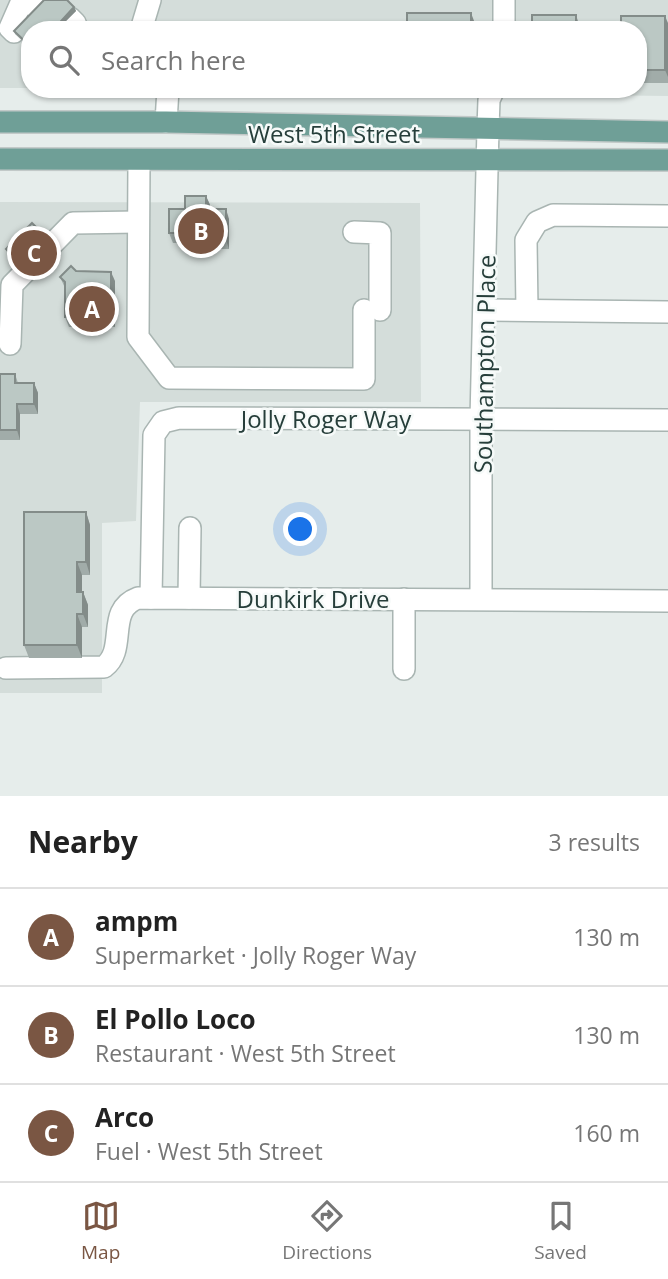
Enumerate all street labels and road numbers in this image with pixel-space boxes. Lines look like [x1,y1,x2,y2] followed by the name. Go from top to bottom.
[248,117,420,150] street label: West 5th Street
[466,254,502,474] street label: Southampton Place
[239,402,412,435] street label: Jolly Roger Way
[237,582,389,615] street label: Dunkirk Drive

